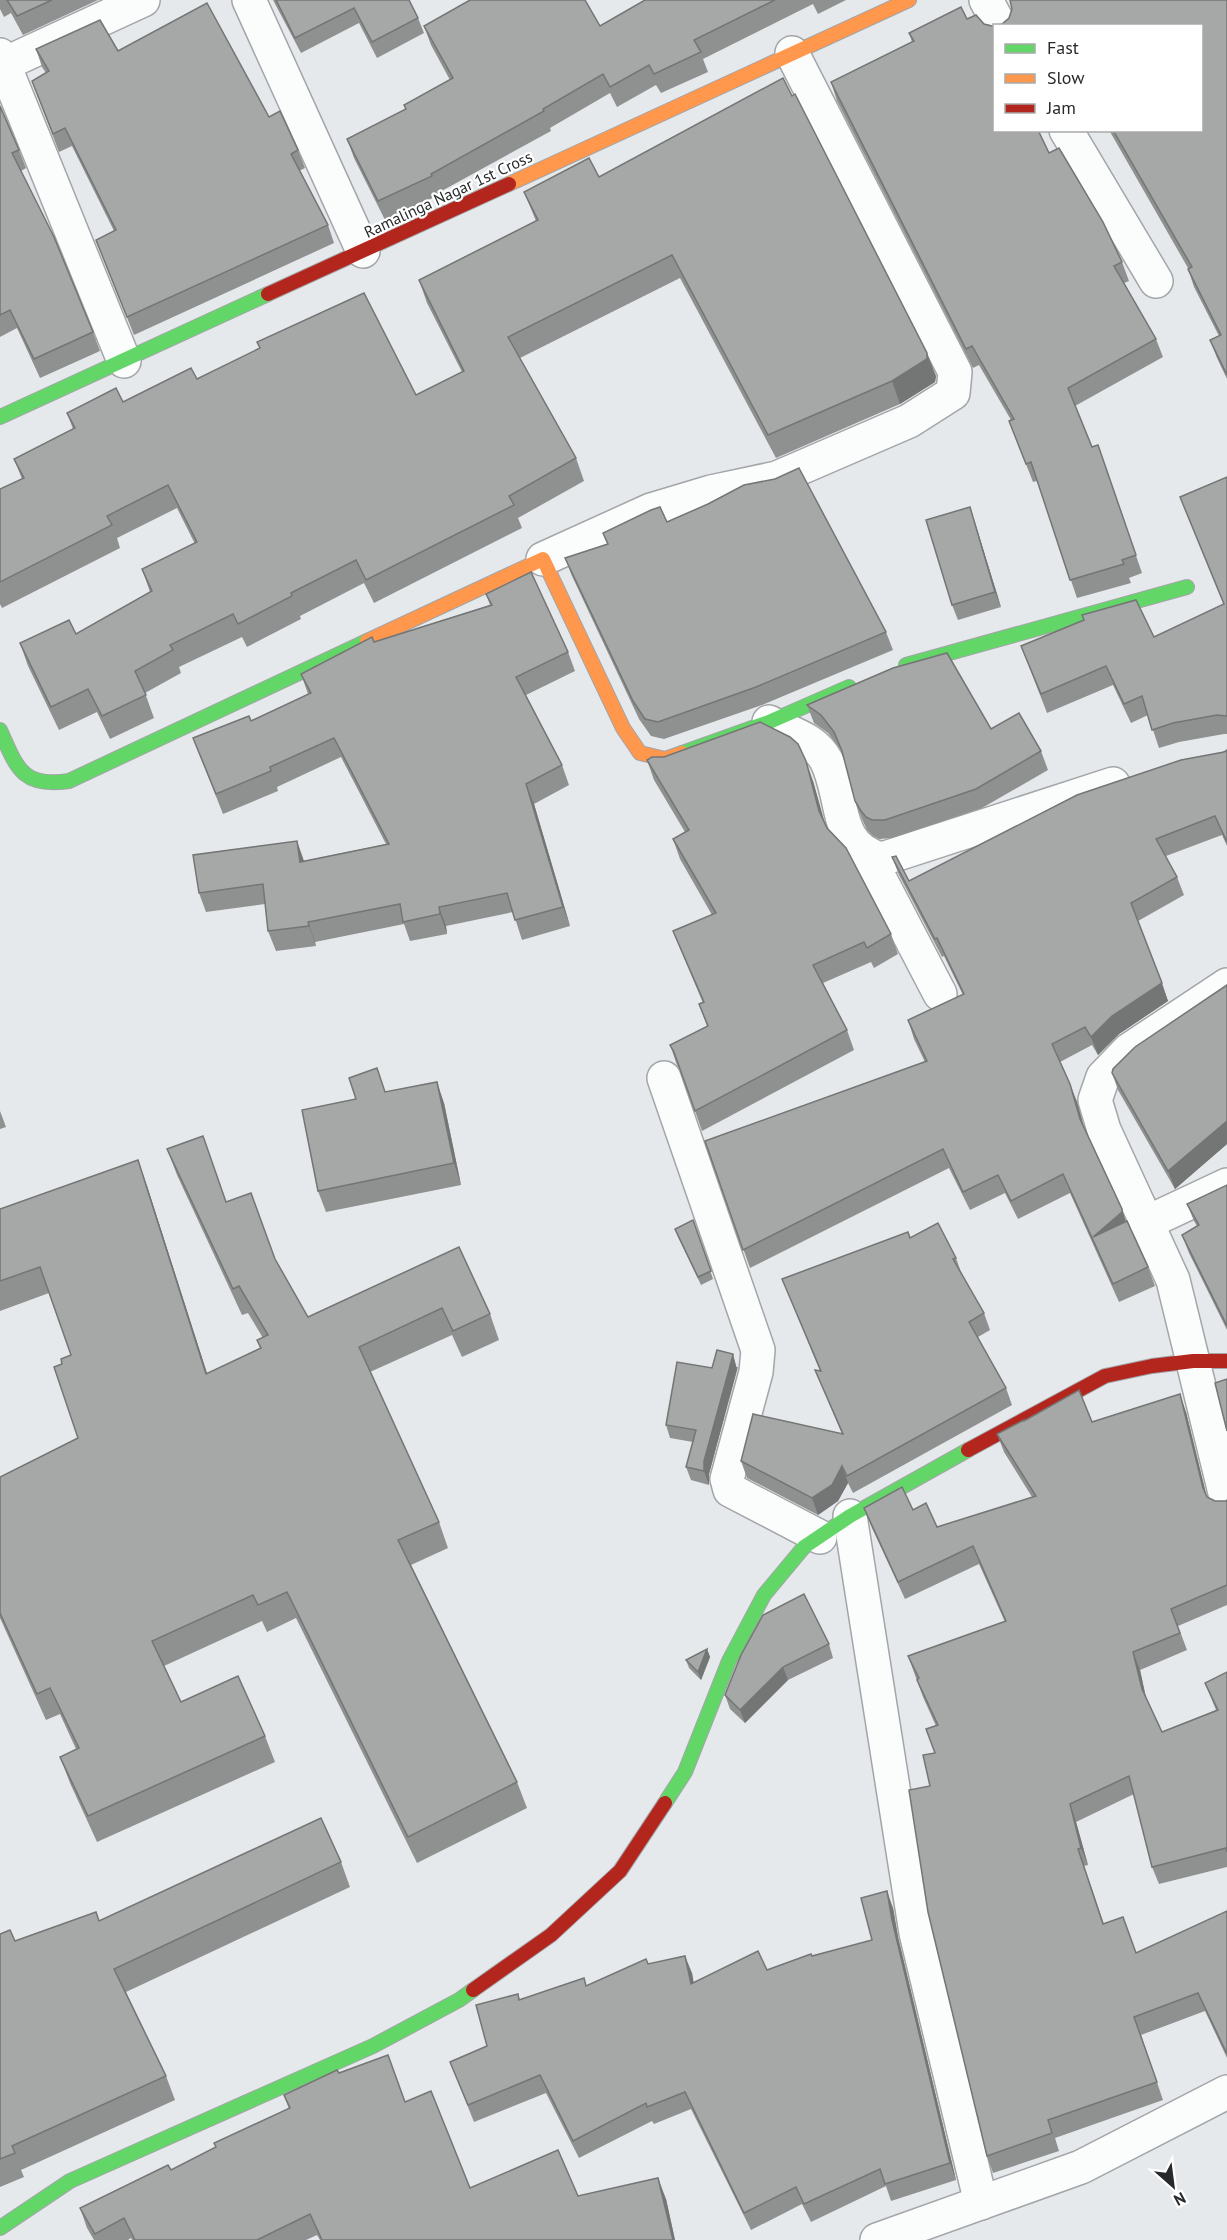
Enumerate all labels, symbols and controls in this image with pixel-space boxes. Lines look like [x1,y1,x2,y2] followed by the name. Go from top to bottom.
[993,24,1203,132] legend
[1047,36,1079,59] text: Fast
[1047,66,1085,89] text: Slow
[1046,96,1076,119] text: Jam
[361,146,535,242] street label: Ramalinga Nagar 1st Cross
[1143,2156,1203,2216] north arrow
[1171,2188,1189,2211] text: N

